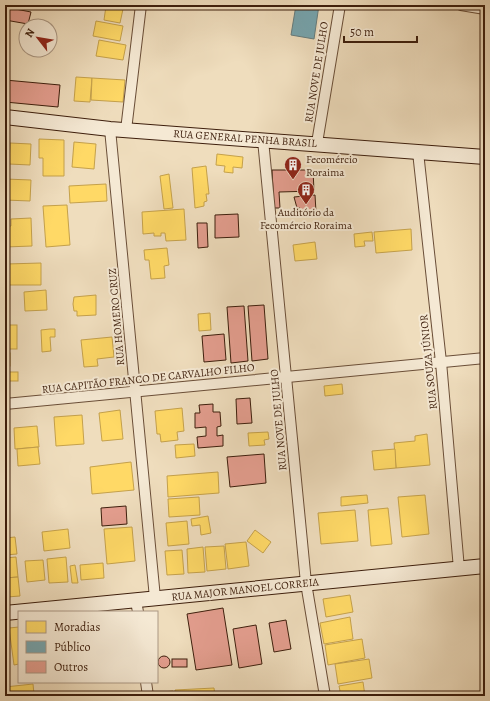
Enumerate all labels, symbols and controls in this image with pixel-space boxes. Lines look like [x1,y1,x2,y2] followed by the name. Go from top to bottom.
[18,18,58,58] north arrow
[344,18,417,44] scale bar
[301,20,332,124] street label: RUA NOVE DE JULHO
[350,24,374,40] text: 50 m
[21,26,38,40] text: N
[173,126,318,151] street label: RUA GENERAL PENHA BRASIL
[306,152,358,180] place label: Fecomércio Roraima
[283,155,303,180] building icon: Fecomércio Roraima
[296,180,316,205] building icon: Auditório da Fecomércio Roraima
[260,205,353,233] place label: Auditório da Fecomércio Roraima
[105,268,128,366] street label: RUA HOMERO CRUZ
[416,313,441,410] street label: RUA SOUZA JÚNIOR
[41,360,256,397] street label: RUA CAPITÃO FRANCO DE CARVALHO FILHO
[267,368,290,471] street label: RUA NOVE DE JULHO
[171,574,320,605] street label: RUA MAJOR MANOEL CORREIA
[18,611,158,683] legend
[54,619,100,635] text: Moradias
[54,639,90,655] text: Público
[54,659,88,675] text: Outros

